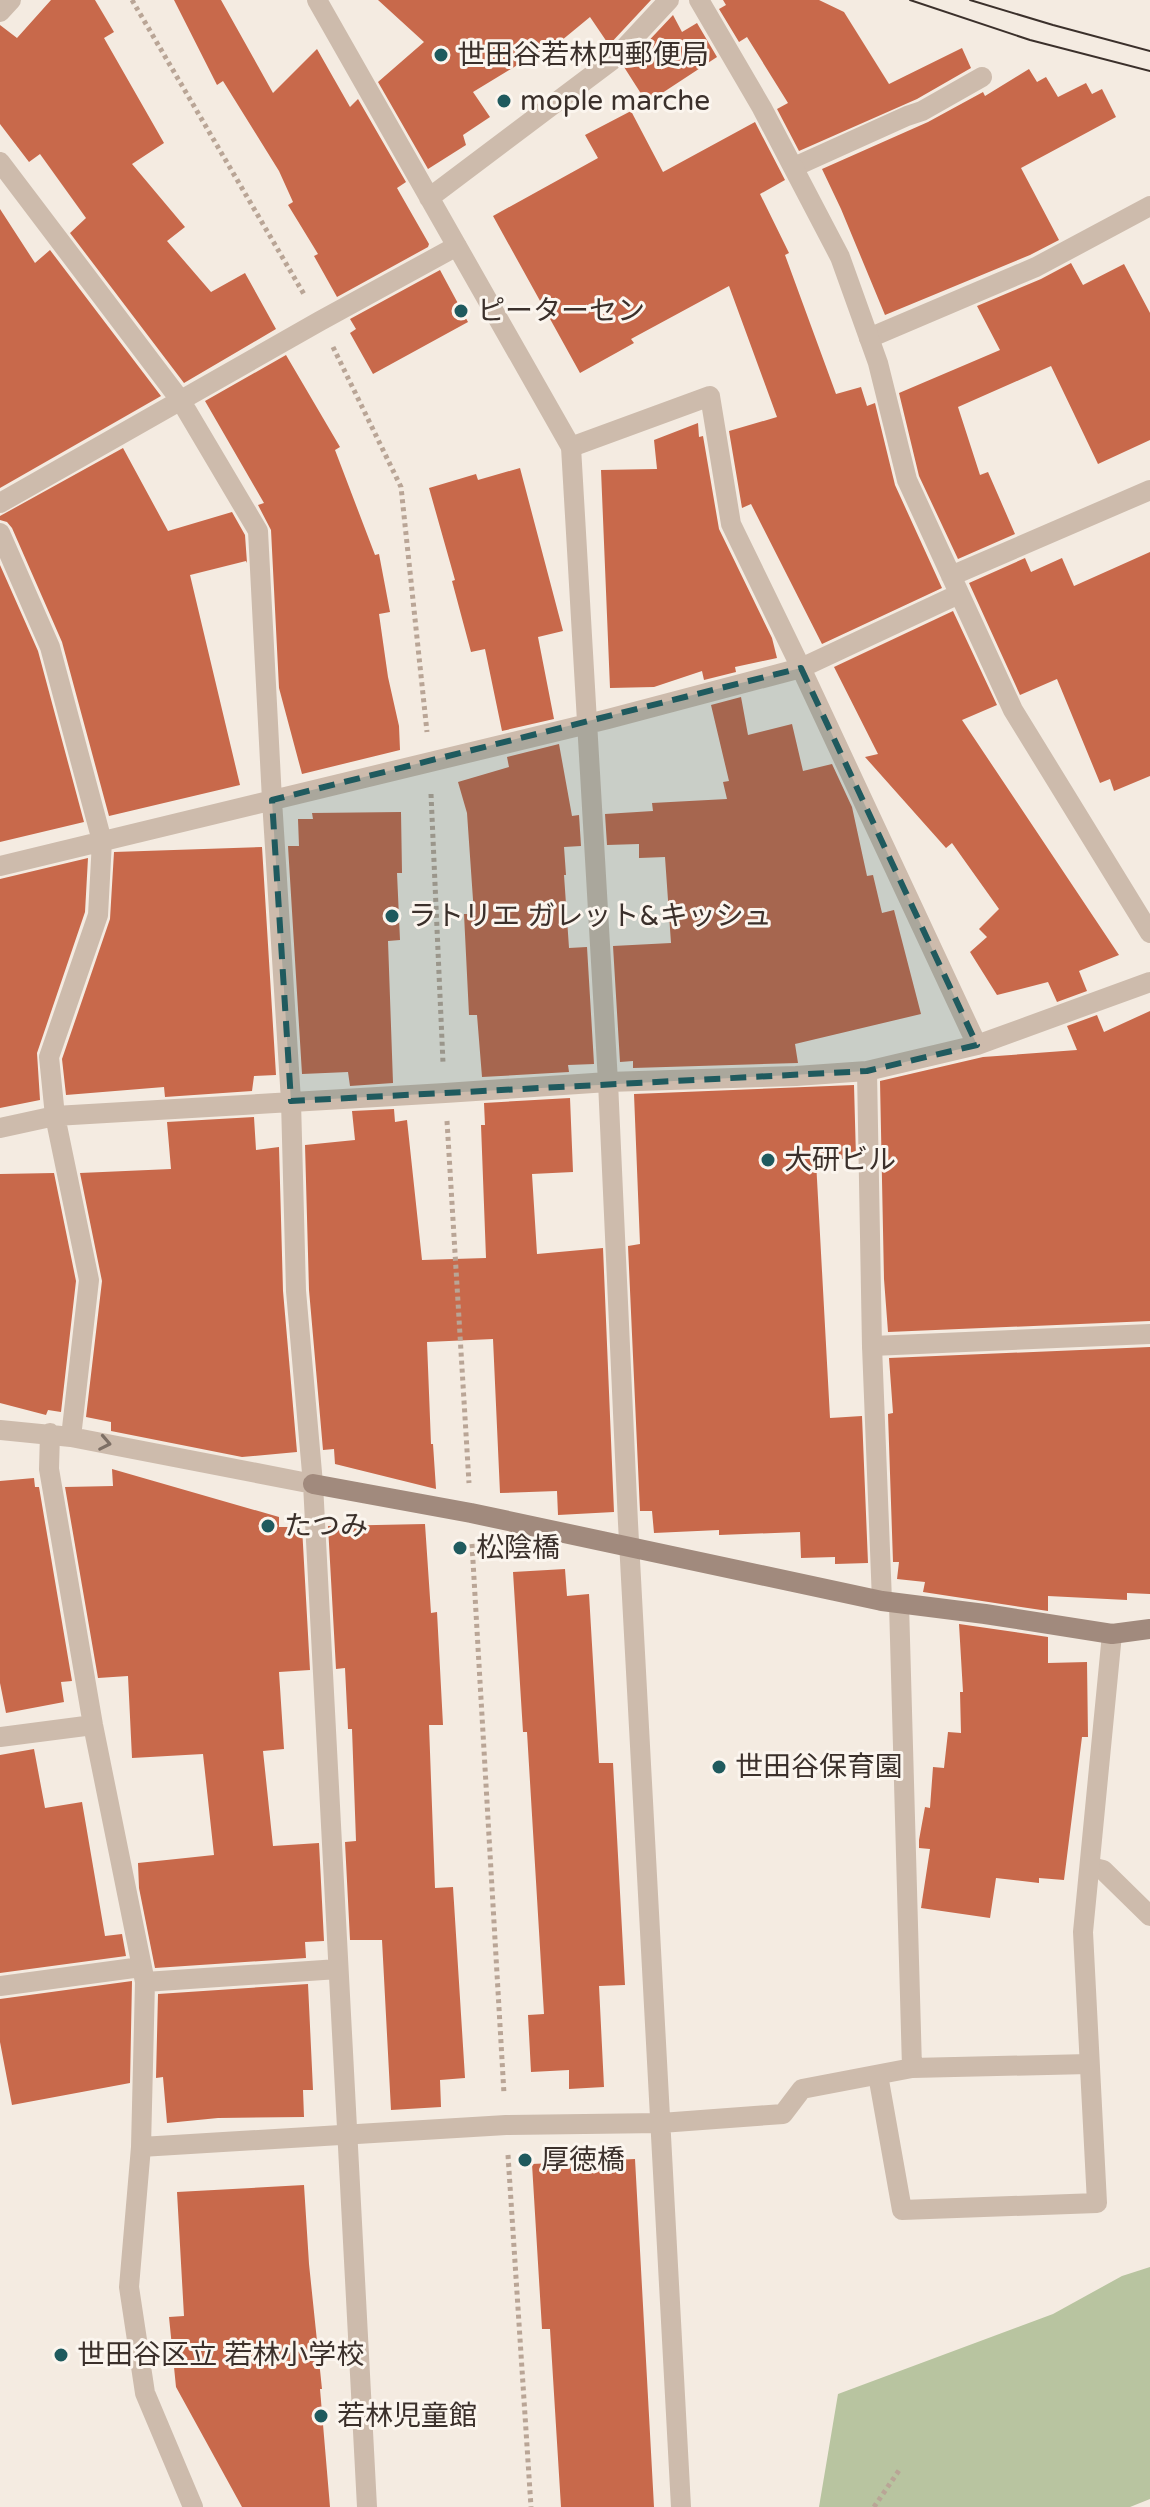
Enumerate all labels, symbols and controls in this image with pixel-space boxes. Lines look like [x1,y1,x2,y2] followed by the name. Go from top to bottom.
[457,38,709,72] place label: 世田谷若林四郵便局
[432,46,450,64] marker: 世田谷若林四郵便局
[520,84,710,118] place label: mople marche
[495,92,513,110] marker: mople marche
[477,294,645,328] place label: ピーターセン
[452,302,470,320] marker: ピーターセン
[408,899,772,933] place label: ラトリエ ガレット&キッシュ
[383,907,401,925] marker: ラトリエ ガレット&キッシュ
[784,1143,896,1177] place label: 大研ビル
[759,1151,777,1169] marker: 大研ビル
[98,1434,111,1451] one-way arrow
[284,1509,368,1543] place label: たつみ
[259,1517,277,1535] marker: たつみ
[476,1531,560,1565] place label: 松陰橋
[451,1539,469,1557] marker: 松陰橋
[735,1750,903,1784] place label: 世田谷保育園
[710,1758,728,1776] marker: 世田谷保育園
[541,2143,625,2177] place label: 厚徳橋
[516,2151,534,2169] marker: 厚徳橋
[77,2338,364,2372] place label: 世田谷区立 若林小学校
[52,2346,70,2364] marker: 世田谷区立 若林小学校
[337,2399,477,2433] place label: 若林児童館
[312,2407,330,2425] marker: 若林児童館

